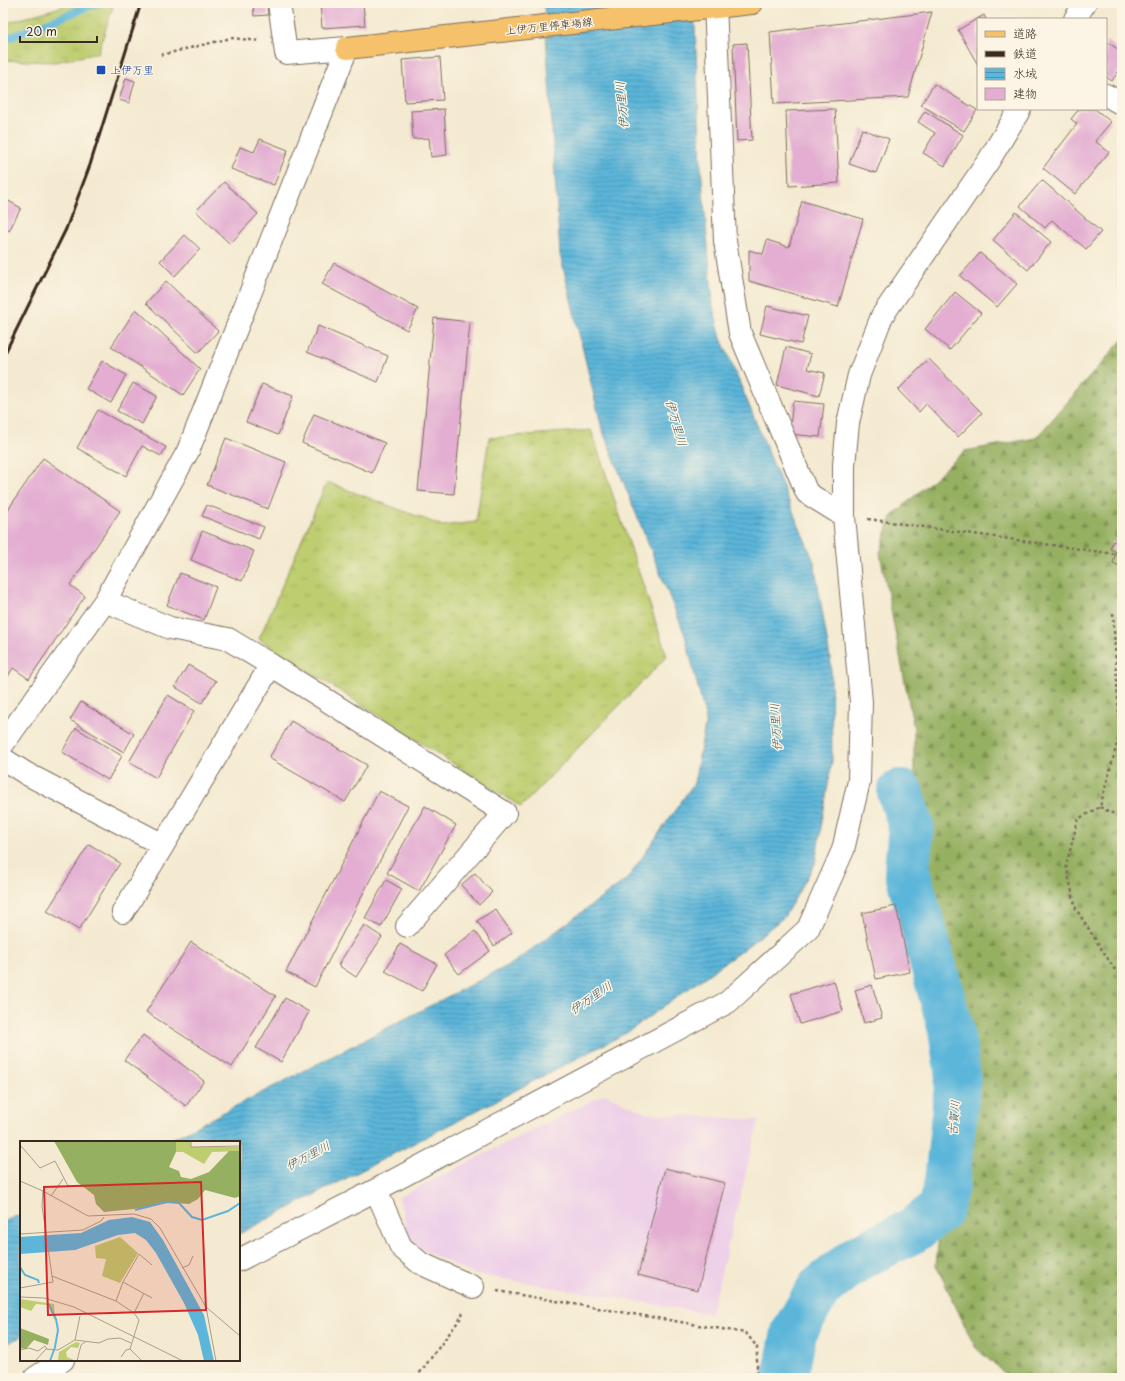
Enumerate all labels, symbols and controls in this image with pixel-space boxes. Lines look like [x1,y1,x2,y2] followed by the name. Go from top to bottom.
[504,12,594,39] street label: 上伊万里停車場線
[20,18,97,44] scale bar
[977,18,1107,110] legend
[26,22,57,40] text: 20 m
[1013,24,1037,42] text: 道路
[1013,44,1037,62] text: 鉄道
[110,61,154,78] place label: 上伊万里
[95,64,107,76] marker: 上伊万里
[1013,64,1037,82] text: 水域
[610,80,632,130] water label: 伊万里川
[1013,84,1037,102] text: 建物
[662,397,692,448] water label: 伊万里川
[764,702,786,752] water label: 伊万里川
[566,976,615,1018] water label: 伊万里川
[942,1099,964,1137] water label: 古賀川
[282,1136,333,1174] water label: 伊万里川
[20,1141,240,1361] inset map

